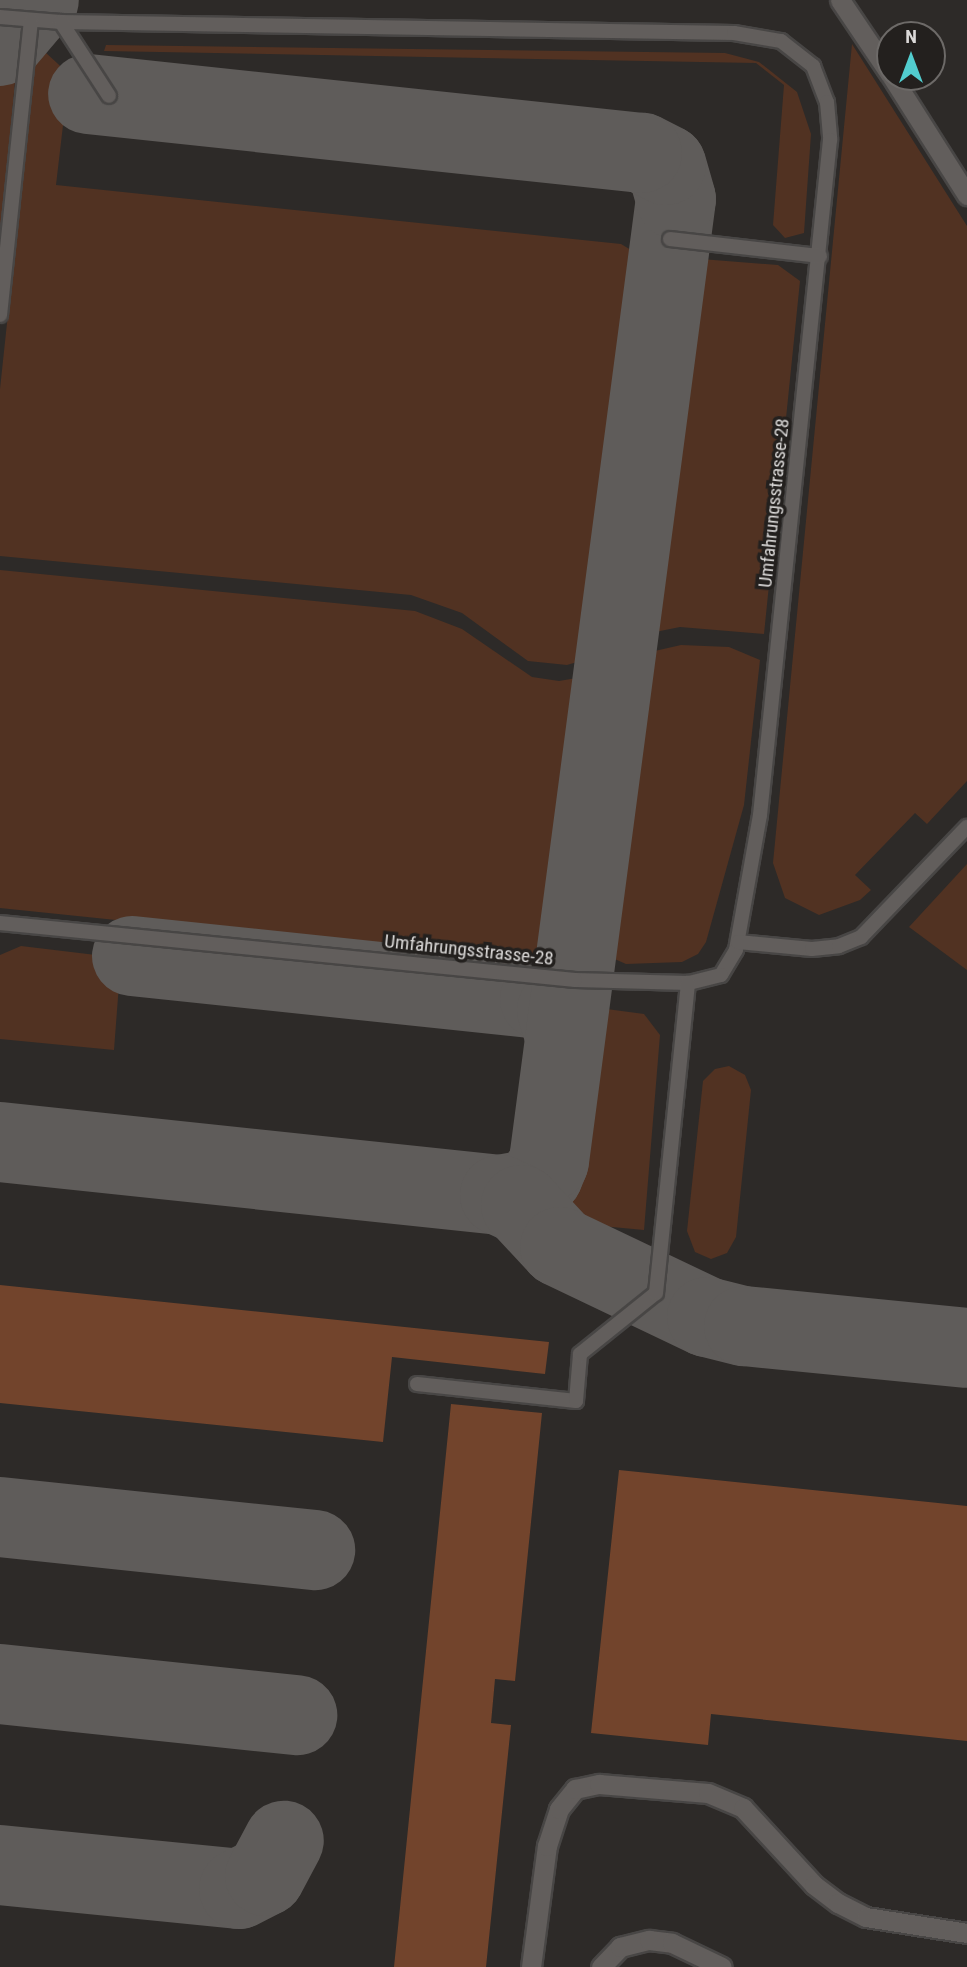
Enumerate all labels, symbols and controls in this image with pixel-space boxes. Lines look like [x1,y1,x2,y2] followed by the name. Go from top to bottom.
[876,21,946,91] north arrow
[905,25,917,48] text: N
[754,417,794,589] street label: Umfahrungsstrasse-28
[383,930,555,970] street label: Umfahrungsstrasse-28

